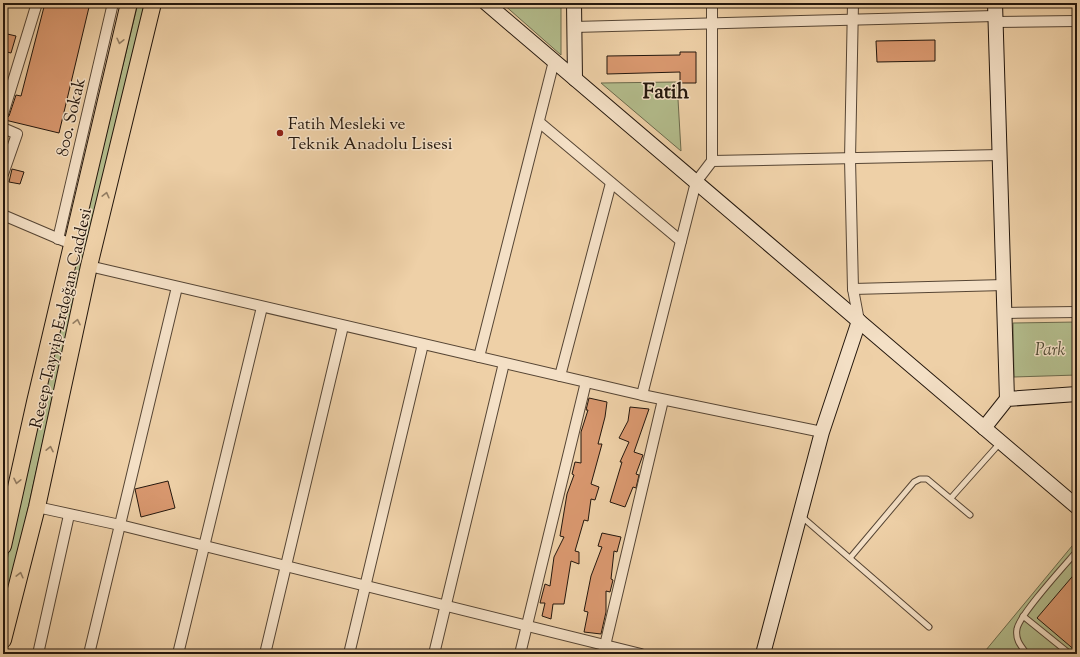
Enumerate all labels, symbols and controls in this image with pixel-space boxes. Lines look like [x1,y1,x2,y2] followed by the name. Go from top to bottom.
[117,38,125,44] one-way arrow
[51,76,93,159] street label: 800. Sokak
[643,78,690,108] district label: Fatih
[288,113,453,157] place label: Fatih Mesleki ve Teknik Anadolu Lisesi
[275,128,285,138] marker: Fatih Mesleki ve Teknik Anadolu Lisesi
[102,192,110,198] one-way arrow
[25,206,99,431] street label: Recep Tayyip Erdoğan Caddesi
[73,319,81,325] one-way arrow
[1035,339,1065,363] park label: Park
[45,446,53,452] one-way arrow
[14,478,22,484] one-way arrow
[15,572,24,579] one-way arrow

